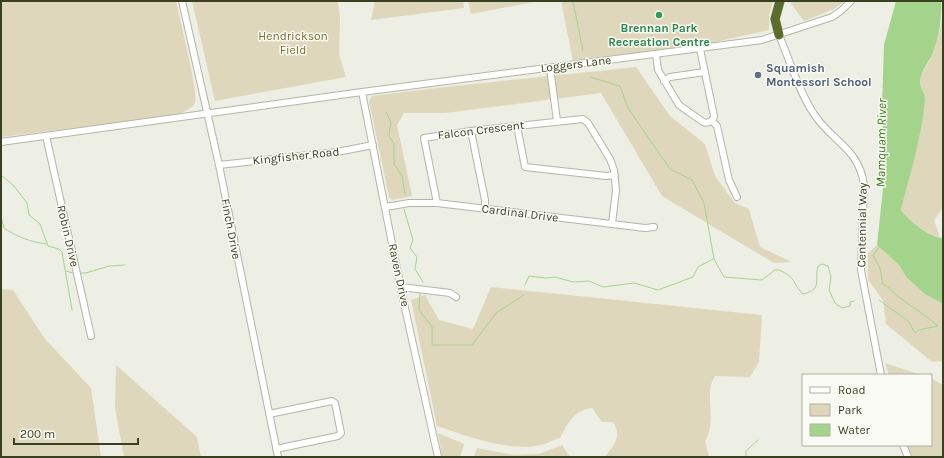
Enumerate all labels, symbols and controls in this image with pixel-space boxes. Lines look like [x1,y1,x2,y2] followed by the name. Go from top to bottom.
[654,10,664,20] marker: Brennan Park Recreation Centre
[608,21,710,49] place label: Brennan Park Recreation Centre
[258,29,328,57] park label: Hendrickson Field
[540,53,612,75] street label: Loggers Lane
[766,61,872,89] place label: Squamish Montessori School
[753,70,763,80] marker: Squamish Montessori School
[873,98,890,187] water label: Mamquam River
[437,118,526,142] street label: Falcon Crescent
[252,144,340,168] street label: Kingfisher Road
[854,182,870,268] street label: Centennial Way
[218,198,244,260] street label: Finch Drive
[481,201,559,225] street label: Cardinal Drive
[54,204,82,268] street label: Robin Drive
[385,242,413,308] street label: Raven Drive
[802,374,932,446] legend
[838,383,866,397] text: Road
[838,403,863,417] text: Park
[14,420,138,446] scale bar
[838,423,871,437] text: Water
[20,427,55,441] text: 200 m

